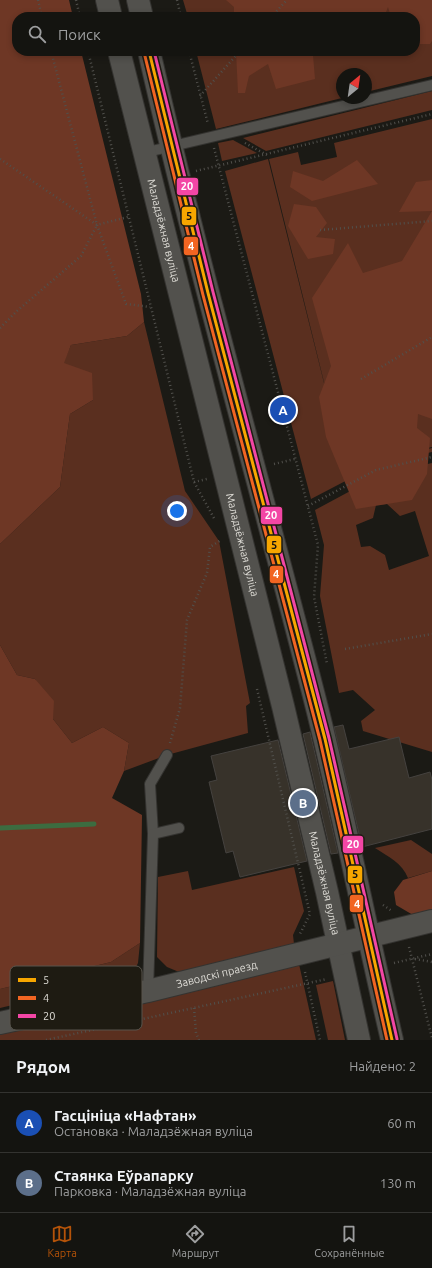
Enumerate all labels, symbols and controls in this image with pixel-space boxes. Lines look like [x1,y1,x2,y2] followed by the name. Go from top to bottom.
[12,12,420,56] search box
[26,23,48,45] icon: search
[58,26,101,43] text: Поиск
[336,68,372,104] north arrow
[145,177,183,283] street label: Маладзёжная вуліца
[176,177,199,196] line badge: 20
[181,180,193,192] text: 20
[181,206,197,226] line badge: 5
[186,210,192,222] text: 5
[183,236,199,256] line badge: 4
[188,240,194,252] text: 4
[270,395,296,425] pin: A
[224,492,261,598] street label: Маладзёжная вуліца
[167,501,187,521] your location
[260,506,283,525] line badge: 20
[265,509,277,521] text: 20
[266,535,282,554] line badge: 5
[271,539,277,551] text: 5
[269,565,284,584] line badge: 4
[273,568,279,580] text: 4
[290,788,316,818] pin: B
[307,830,342,936] street label: Маладзёжная вуліца
[342,835,364,854] line badge: 20
[347,838,359,850] text: 20
[347,865,363,884] line badge: 5
[352,868,358,880] text: 5
[349,894,364,913] line badge: 4
[354,898,360,910] text: 4
[175,958,259,990] street label: Заводскі праезд
[10,966,142,1030] legend
[43,974,49,986] text: 5
[43,992,49,1004] text: 4
[43,1010,55,1022] text: 20
[16,1057,71,1076] text: Рядом
[349,1059,416,1073] text: Найдено: 2
[54,1107,197,1124] text: Гасцініца «Нафтан»
[24,1116,34,1130] text: A
[387,1116,416,1130] text: 60 m
[54,1124,253,1138] text: Остановка · Маладзёжная вуліца
[54,1167,194,1184] text: Стаянка Еўрапарку
[25,1176,33,1190] text: B
[380,1176,416,1190] text: 130 m
[54,1184,246,1198] text: Парковка · Маладзёжная вуліца
[47,1223,77,1259] tab: Карта
[172,1223,219,1259] tab: Маршрут
[314,1223,384,1259] tab: Сохранённые

